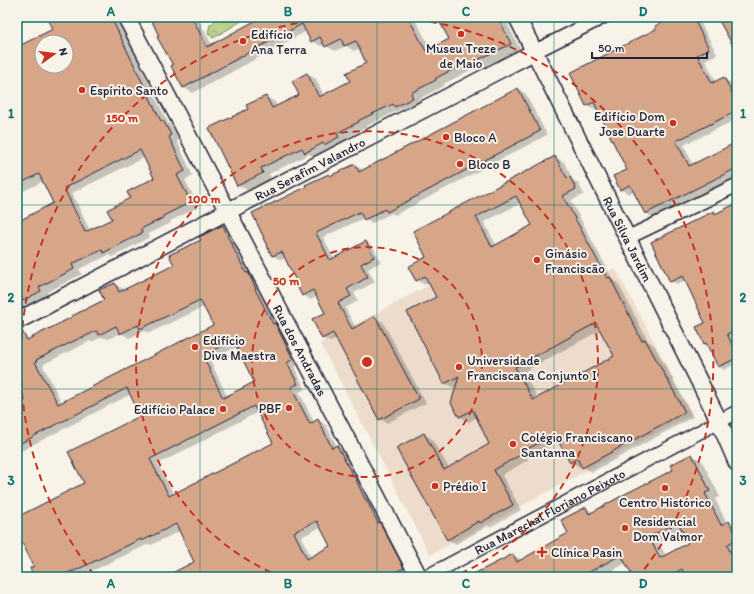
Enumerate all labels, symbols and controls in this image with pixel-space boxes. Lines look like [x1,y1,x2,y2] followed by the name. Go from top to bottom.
[106,4,116,19] text: A
[284,4,293,19] text: B
[462,4,471,19] text: C
[639,4,648,19] text: D
[251,27,307,57] place label: Edifício Ana Terra
[456,29,466,39] marker: Museu Treze de Maio
[34,34,74,74] north arrow
[592,34,707,60] scale bar
[238,36,248,46] marker: Edifício Ana Terra
[426,41,496,71] place label: Museu Treze de Maio
[598,41,624,55] text: 50 m
[56,47,70,57] text: N
[90,83,168,98] place label: Espírito Santo
[77,85,87,95] marker: Espírito Santo
[8,106,14,121] text: 1
[740,106,746,121] text: 1
[594,109,665,139] place label: Edifício Dom Jose Duarte
[106,111,139,125] text: 150 m
[668,118,678,128] marker: Edifício Dom Jose Duarte
[454,130,497,145] place label: Bloco A
[441,132,451,142] marker: Bloco A
[252,134,368,204] street label: Rua Serafim Valandro
[468,157,510,172] place label: Bloco B
[455,159,465,169] marker: Bloco B
[187,192,221,206] text: 100 m
[600,194,656,284] street label: Rua Silva Jardim
[545,246,605,276] place label: Ginásio Franciscão
[532,255,542,265] marker: Ginásio Franciscão
[273,274,300,288] text: 50 m
[8,290,15,305] text: 2
[740,290,747,305] text: 2
[270,302,330,398] street label: Rua dos Andradas
[203,333,277,363] place label: Edifício Diva Maestra
[190,342,200,352] marker: Edifício Diva Maestra
[467,353,597,383] place label: Universidade Franciscana Conjunto I
[360,355,374,369] centre of rings
[454,362,464,372] marker: Universidade Franciscana Conjunto I
[259,401,281,416] place label: PBF
[134,402,215,417] place label: Edifício Palace
[284,403,294,413] marker: PBF
[218,404,228,414] marker: Edifício Palace
[521,430,633,460] place label: Colégio Franciscano Santanna
[508,439,518,449] marker: Colégio Franciscano Santanna
[472,465,628,558] street label: Rua Marechal Floriano Peixoto
[7,473,15,488] text: 3
[739,473,747,488] text: 3
[443,479,487,494] place label: Prédio I
[430,481,440,491] marker: Prédio I
[660,483,670,493] marker: Centro Histórico
[619,495,712,510] place label: Centro Histórico
[633,514,703,544] place label: Residencial Dom Valmor
[620,523,630,533] marker: Residencial Dom Valmor
[551,545,622,560] place label: Clínica Pasin
[536,546,548,558] marker: Clínica Pasin
[106,576,116,591] text: A
[284,576,293,591] text: B
[462,576,471,591] text: C
[639,576,648,591] text: D

